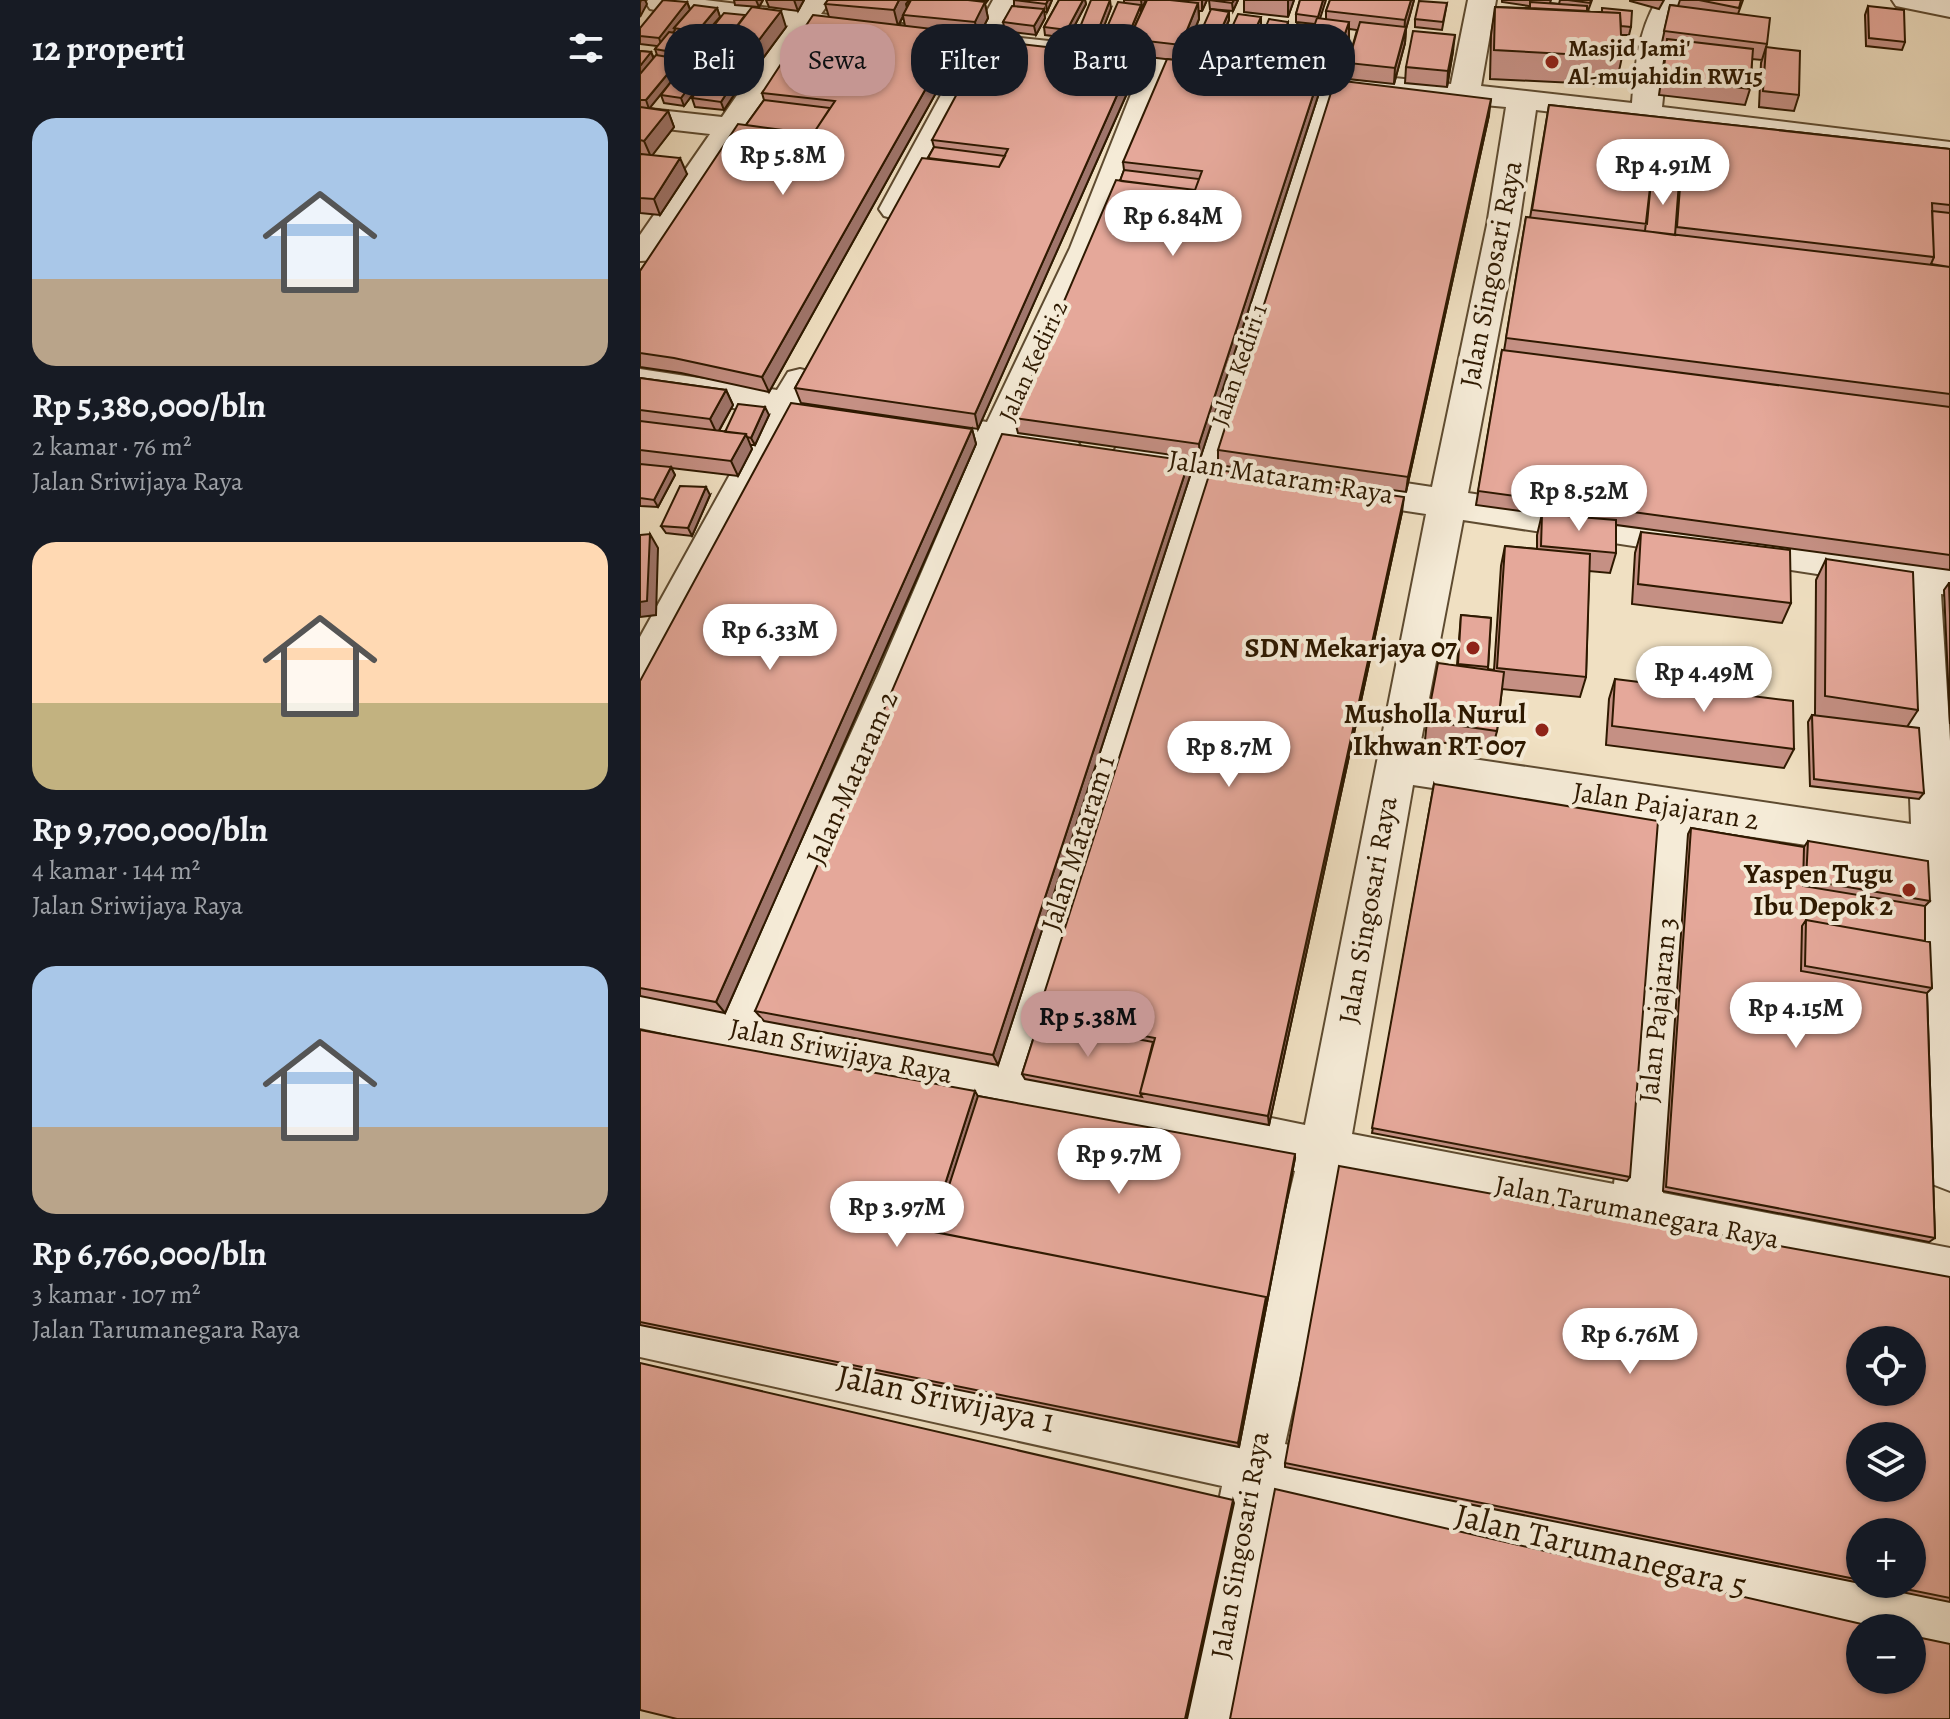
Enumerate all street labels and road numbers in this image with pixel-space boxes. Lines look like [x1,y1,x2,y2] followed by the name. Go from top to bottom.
[1450,157,1532,391] street label: Jalan Singosari Raya
[991,295,1075,427] street label: Jalan Kediri 2
[1203,300,1275,430] street label: Jalan Kediri 1
[1166,440,1396,514] street label: Jalan Mataram Raya
[797,685,907,871] street label: Jalan Mataram 2
[1032,750,1124,936] street label: Jalan Mataram 1
[1570,773,1762,839] street label: Jalan Pajajaran 2
[1329,793,1407,1027] street label: Jalan Singosari Raya
[1629,915,1687,1105] street label: Jalan Pajajaran 3
[726,1009,956,1093] street label: Jalan Sriwijaya Raya
[1492,1166,1782,1258] street label: Jalan Tarumanegara Raya
[833,1352,1059,1444] street label: Jalan Sriwijaya 1
[1201,1428,1279,1662] street label: Jalan Singosari Raya
[1450,1491,1752,1609] street label: Jalan Tarumanegara 5

